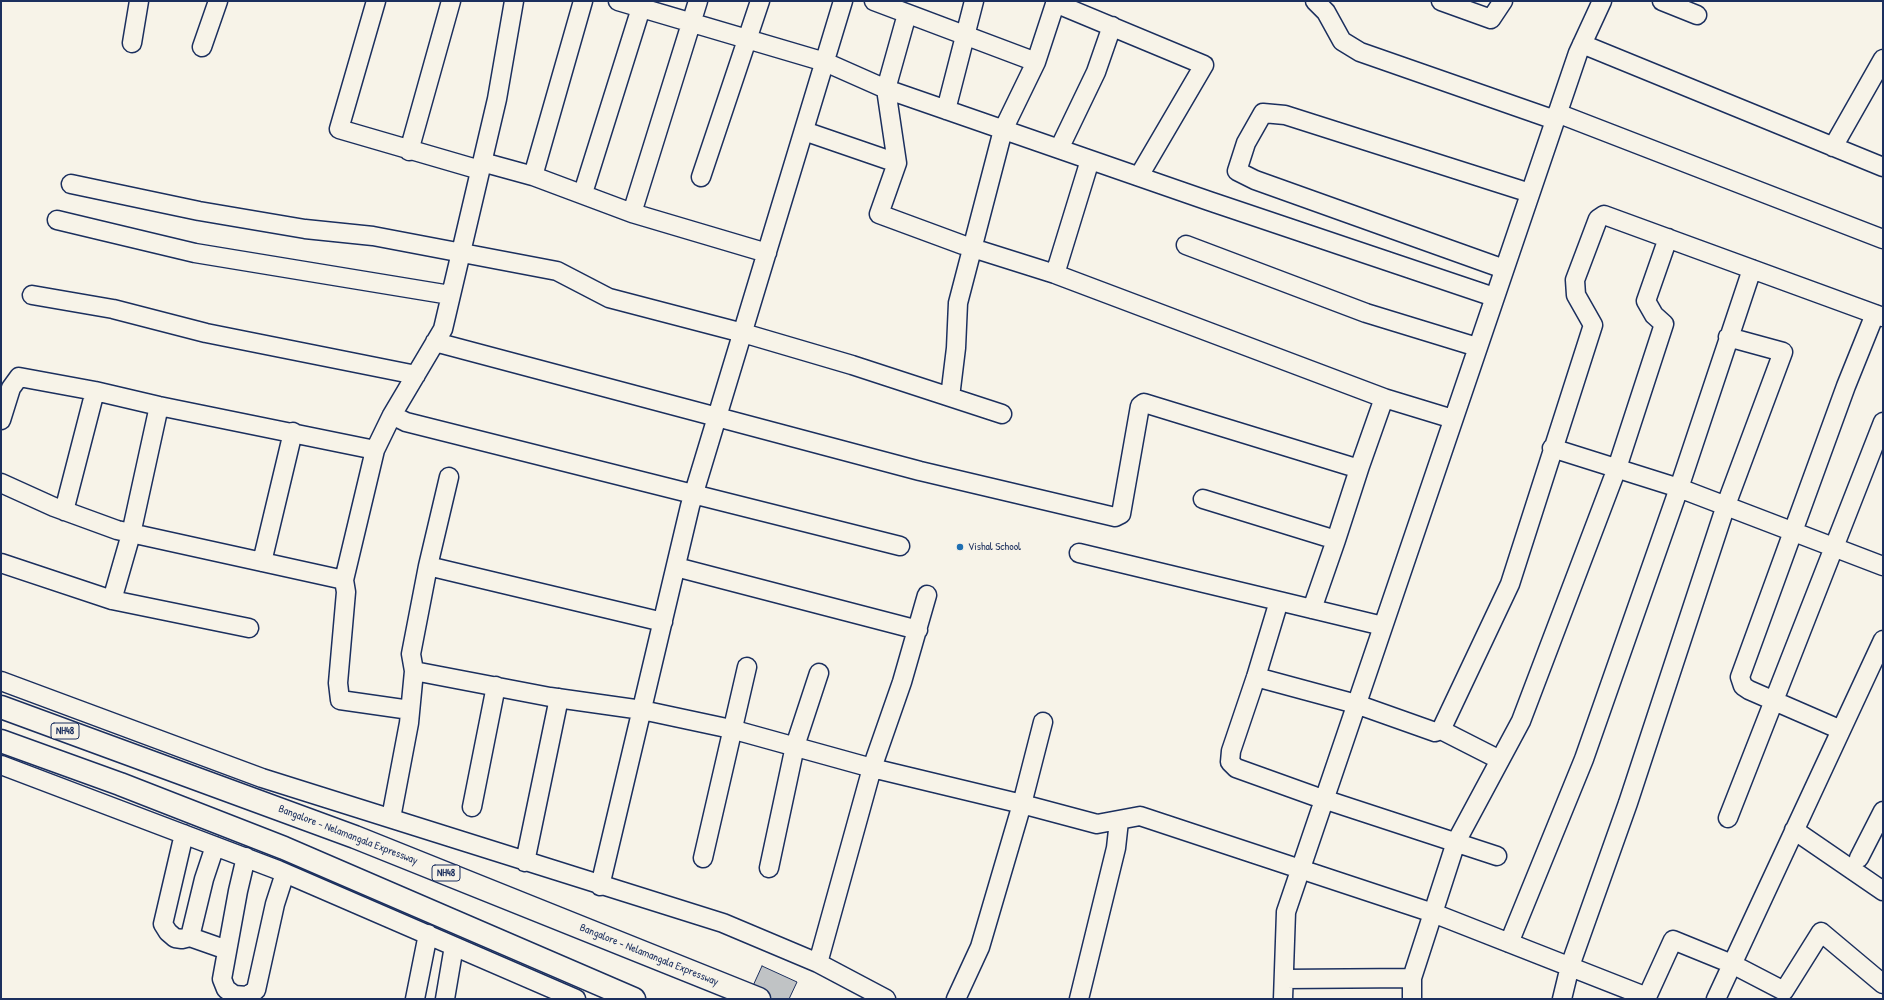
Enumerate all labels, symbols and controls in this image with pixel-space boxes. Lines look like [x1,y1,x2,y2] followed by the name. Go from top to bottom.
[968,540,1021,554] place label: Vishal School
[955,542,965,552] marker: Vishal School
[51,723,79,739] road number: NH48
[276,802,420,868] street label: Bangalore - Nelamangala Expressway
[432,865,460,881] road number: NH48
[578,921,720,989] street label: Bangalore - Nelamangala Expressway

